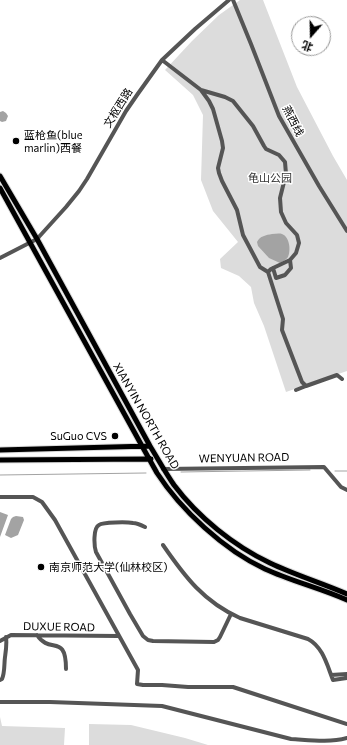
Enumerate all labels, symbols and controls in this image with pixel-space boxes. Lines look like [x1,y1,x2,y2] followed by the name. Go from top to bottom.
[291,16,331,56] north arrow
[300,39,314,55] text: 北
[101,86,135,130] street label: 文枢西路
[280,103,306,139] street label: 燕西线
[24,128,82,154] place label: 蓝枪鱼(blue marlin)西餐
[11,136,21,146] marker: 蓝枪鱼(blue marlin)西餐
[248,171,292,185] park label: 龟山公园
[110,361,182,471] street label: XIANYIN NORTH ROAD
[50,429,107,443] place label: SuGuo CVS
[110,431,120,441] marker: SuGuo CVS
[199,451,289,465] street label: WENYUAN ROAD
[49,560,167,574] place label: 南京师范大学(仙林校区)
[36,562,46,572] marker: 南京师范大学(仙林校区)
[23,620,95,634] street label: DUXUE ROAD

